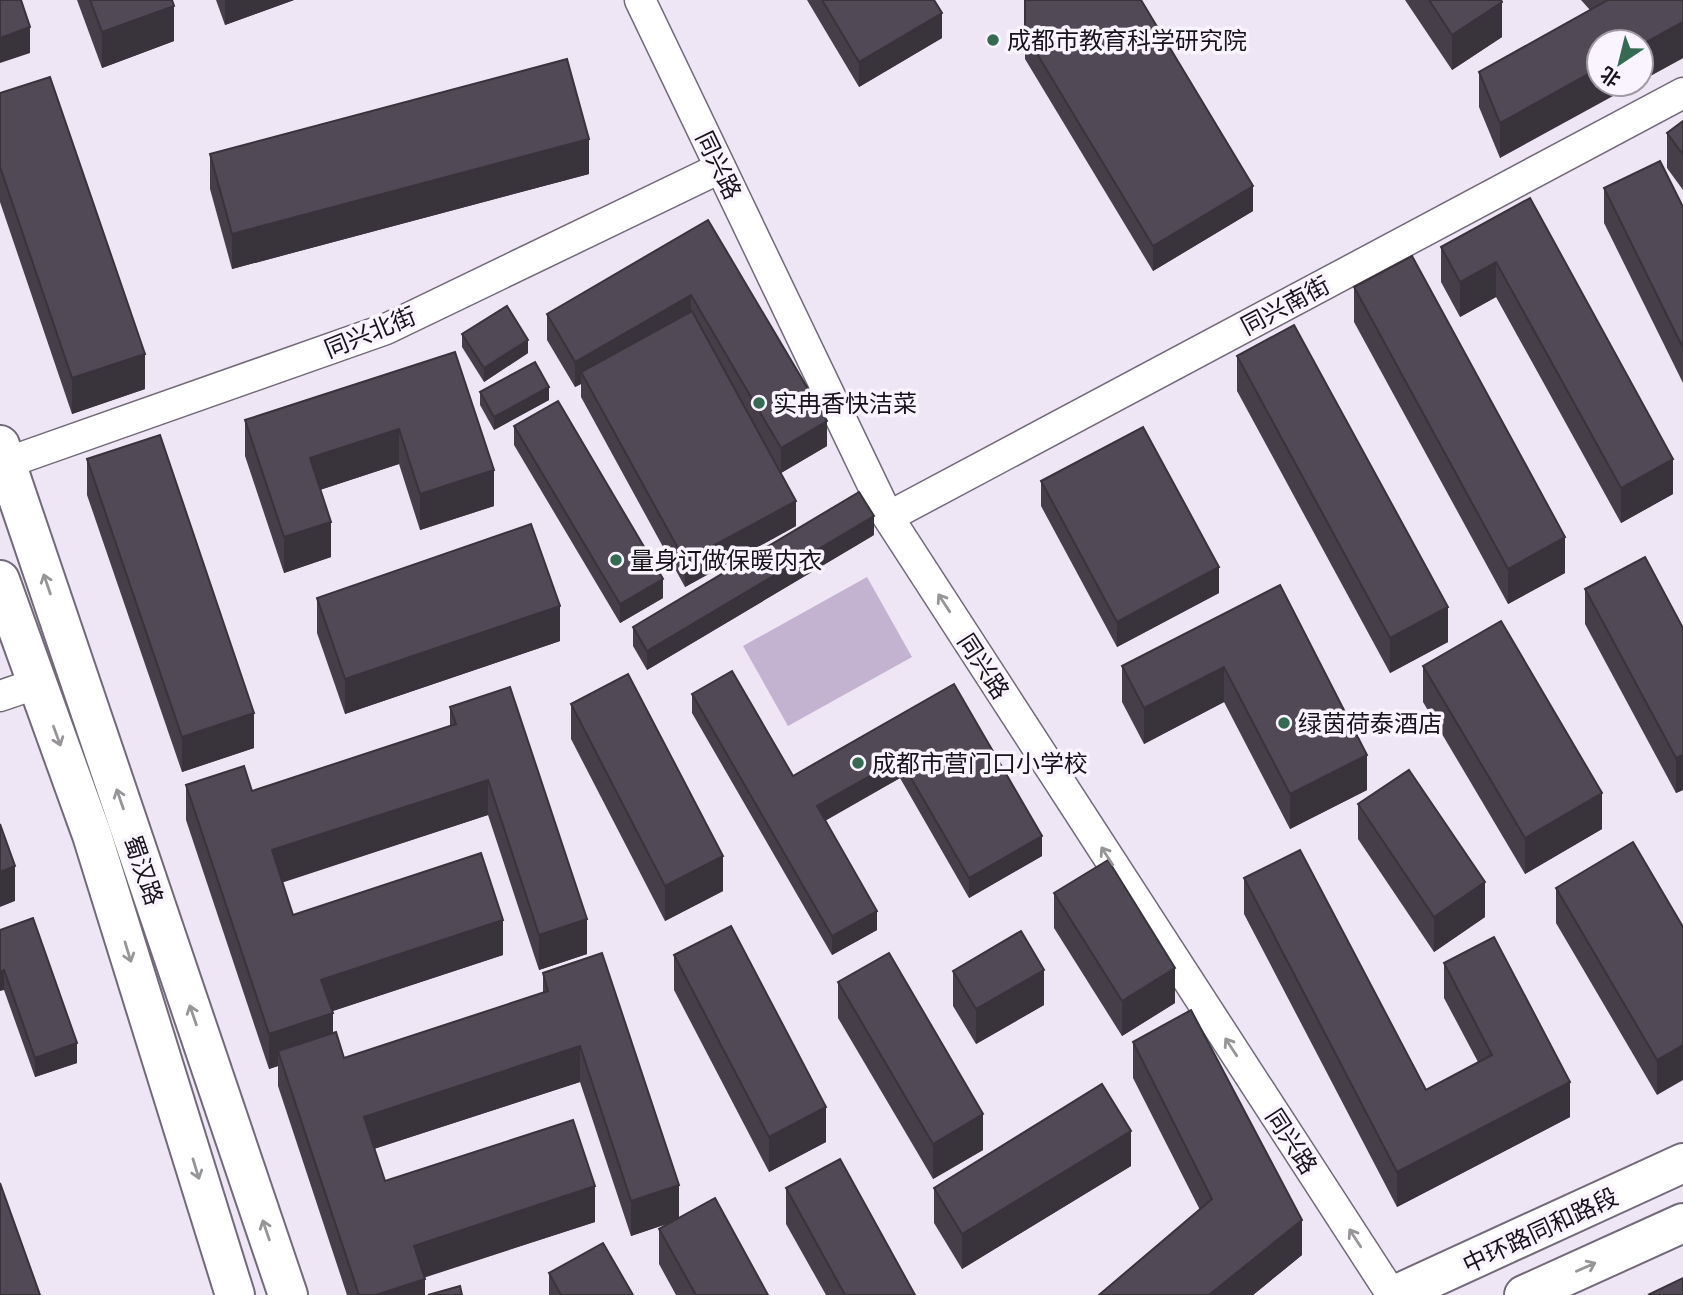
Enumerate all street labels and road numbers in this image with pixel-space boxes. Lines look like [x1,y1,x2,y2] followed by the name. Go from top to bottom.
[689,126,749,204] street label: 同兴路
[1235,268,1335,342] street label: 同兴南街
[320,299,420,365] street label: 同兴北街
[951,627,1017,705] street label: 同兴路
[117,831,171,909] street label: 蜀汉路
[1259,1102,1325,1180] street label: 同兴路
[1457,1180,1623,1280] street label: 中环路同和路段

